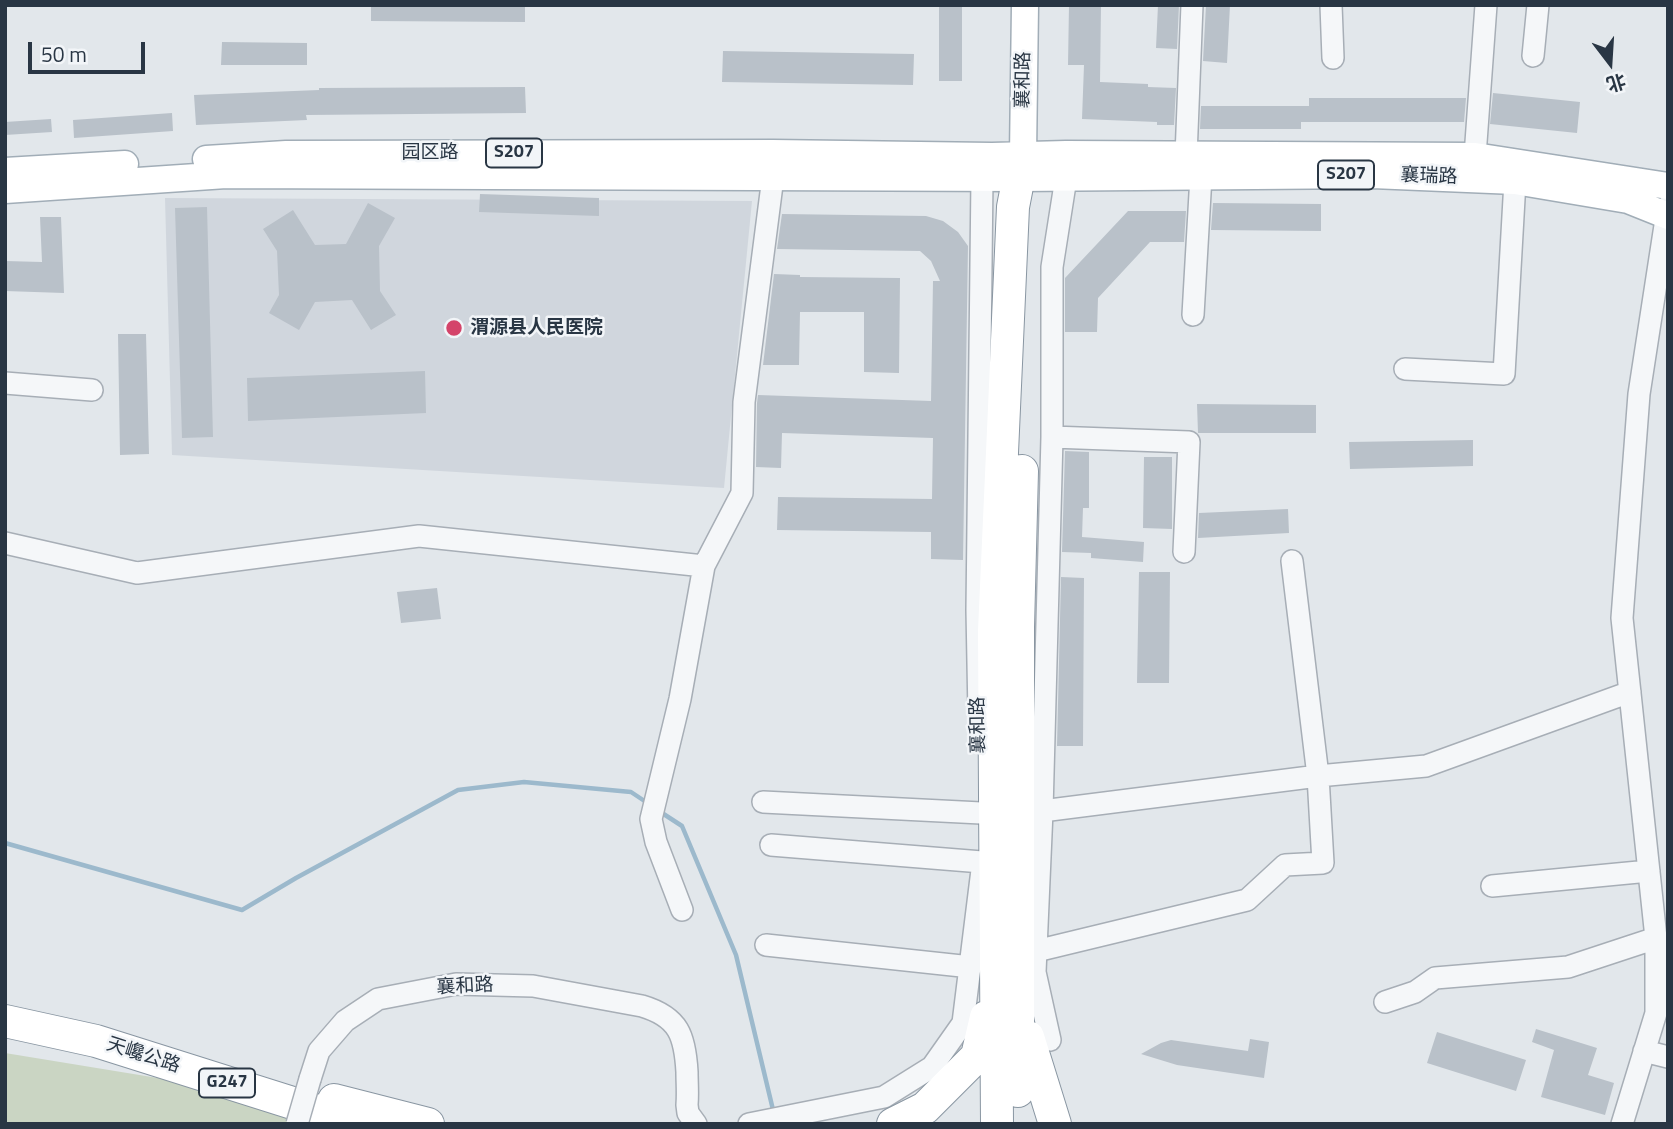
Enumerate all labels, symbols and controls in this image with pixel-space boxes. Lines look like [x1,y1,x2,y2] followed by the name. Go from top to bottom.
[32,28,149,72] scale bar
[1575,28,1645,98] north arrow
[41,38,87,70] text: 50 m
[1012,51,1036,109] street label: 襄和路
[1603,67,1630,100] text: 北
[486,138,542,168] road number: S207
[402,142,458,164] street label: 园区路
[1318,160,1374,190] road number: S207
[1400,165,1458,189] street label: 襄瑞路
[470,317,603,339] place label: 渭源县人民医院
[444,318,464,338] marker: 渭源县人民医院
[967,696,991,754] street label: 襄和路
[436,974,494,1000] street label: 襄和路
[103,1033,183,1079] street label: 天巉公路
[199,1068,255,1098] road number: G247

